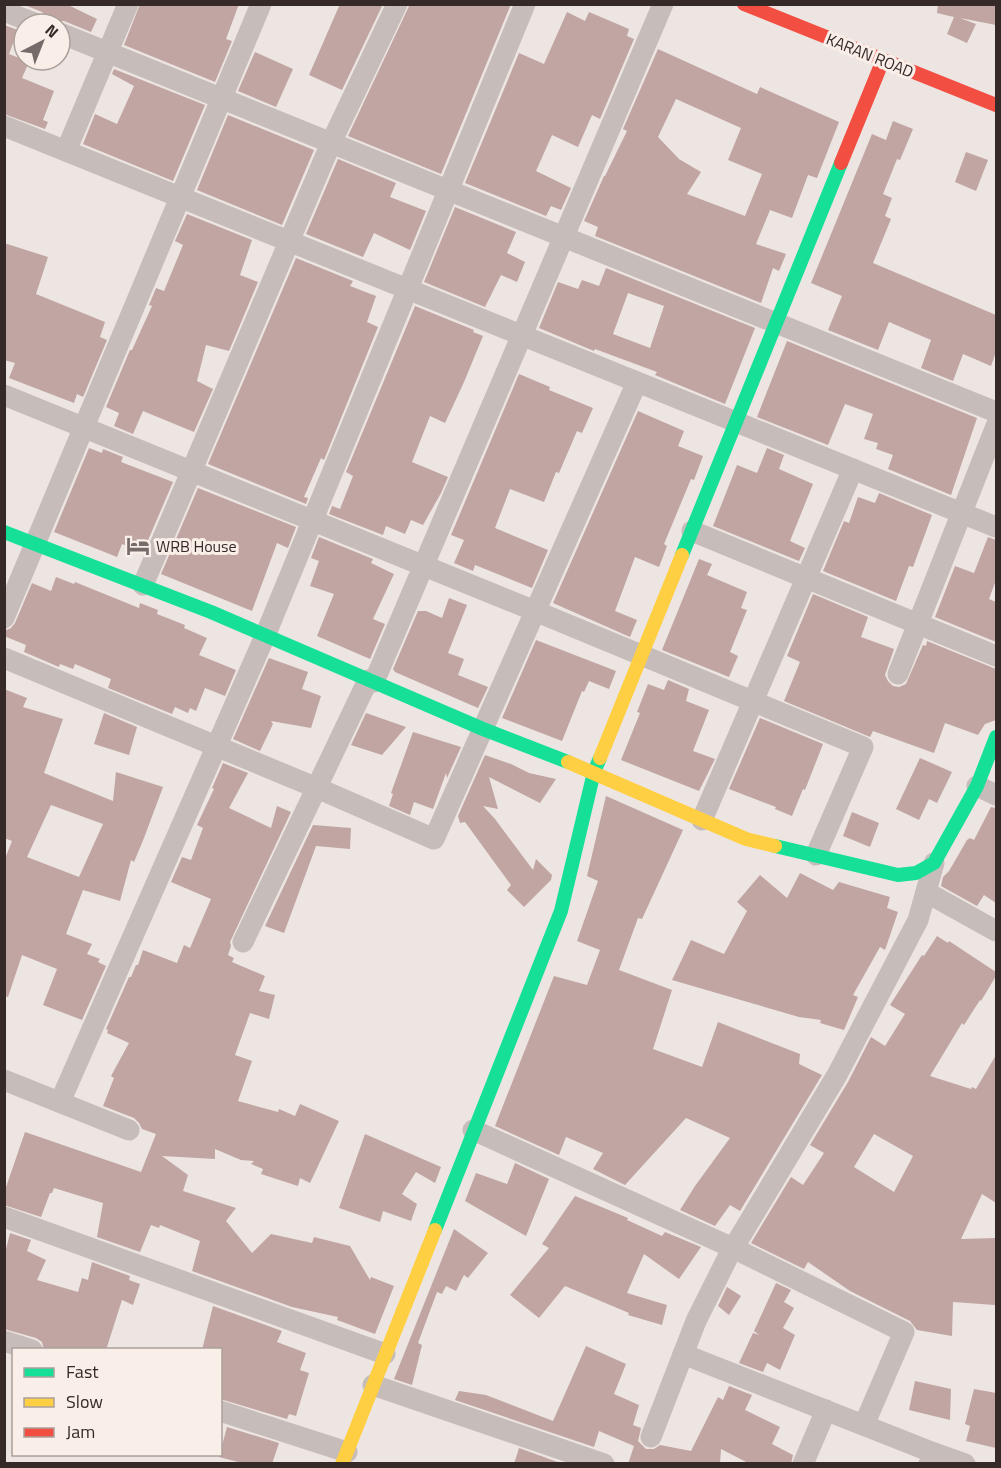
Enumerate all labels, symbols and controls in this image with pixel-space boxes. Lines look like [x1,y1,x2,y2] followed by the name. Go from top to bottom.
[12,12,72,72] north arrow
[40,18,64,43] text: N
[823,27,917,83] street label: KARAN ROAD
[125,533,151,559] hotel icon: WRB House
[156,534,237,558] place label: WRB House
[12,1348,222,1456] legend
[66,1358,99,1385] text: Fast
[66,1388,103,1415] text: Slow
[66,1418,95,1445] text: Jam

